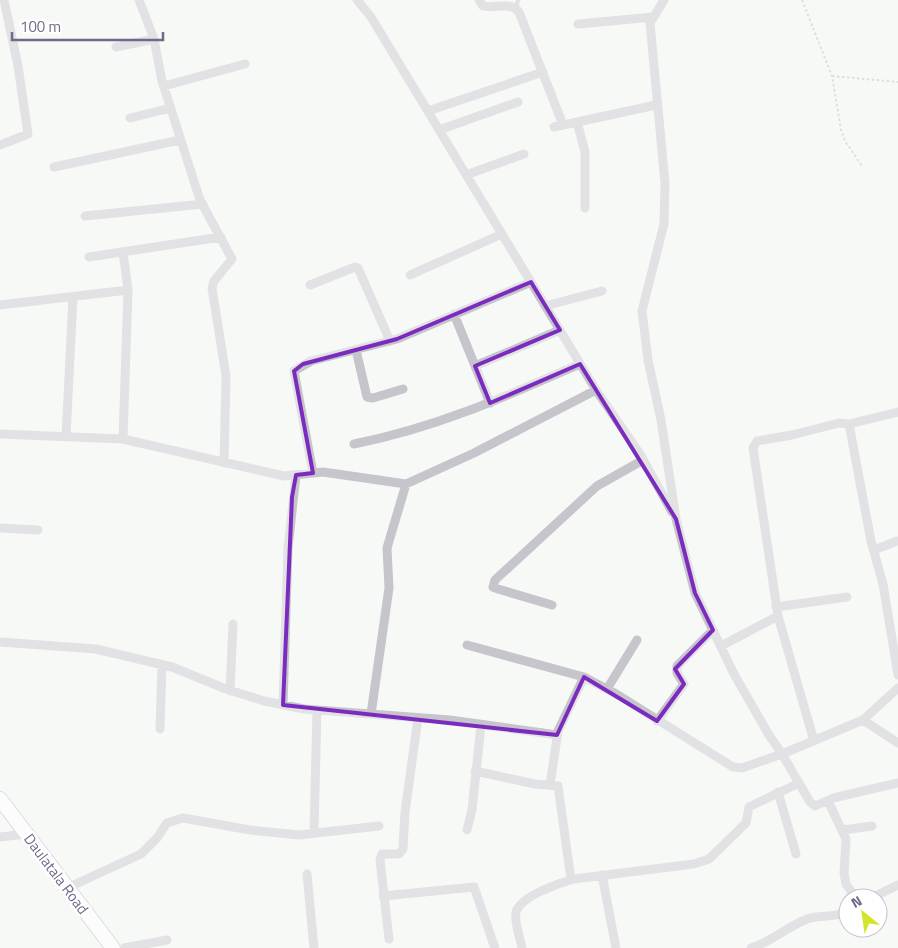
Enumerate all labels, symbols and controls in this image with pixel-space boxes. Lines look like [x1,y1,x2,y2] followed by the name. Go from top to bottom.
[12,10,164,42] scale bar
[20,15,61,38] text: 100 m
[18,829,94,919] street label: Daulatala Road
[838,888,888,938] north arrow
[847,890,866,913] text: N

